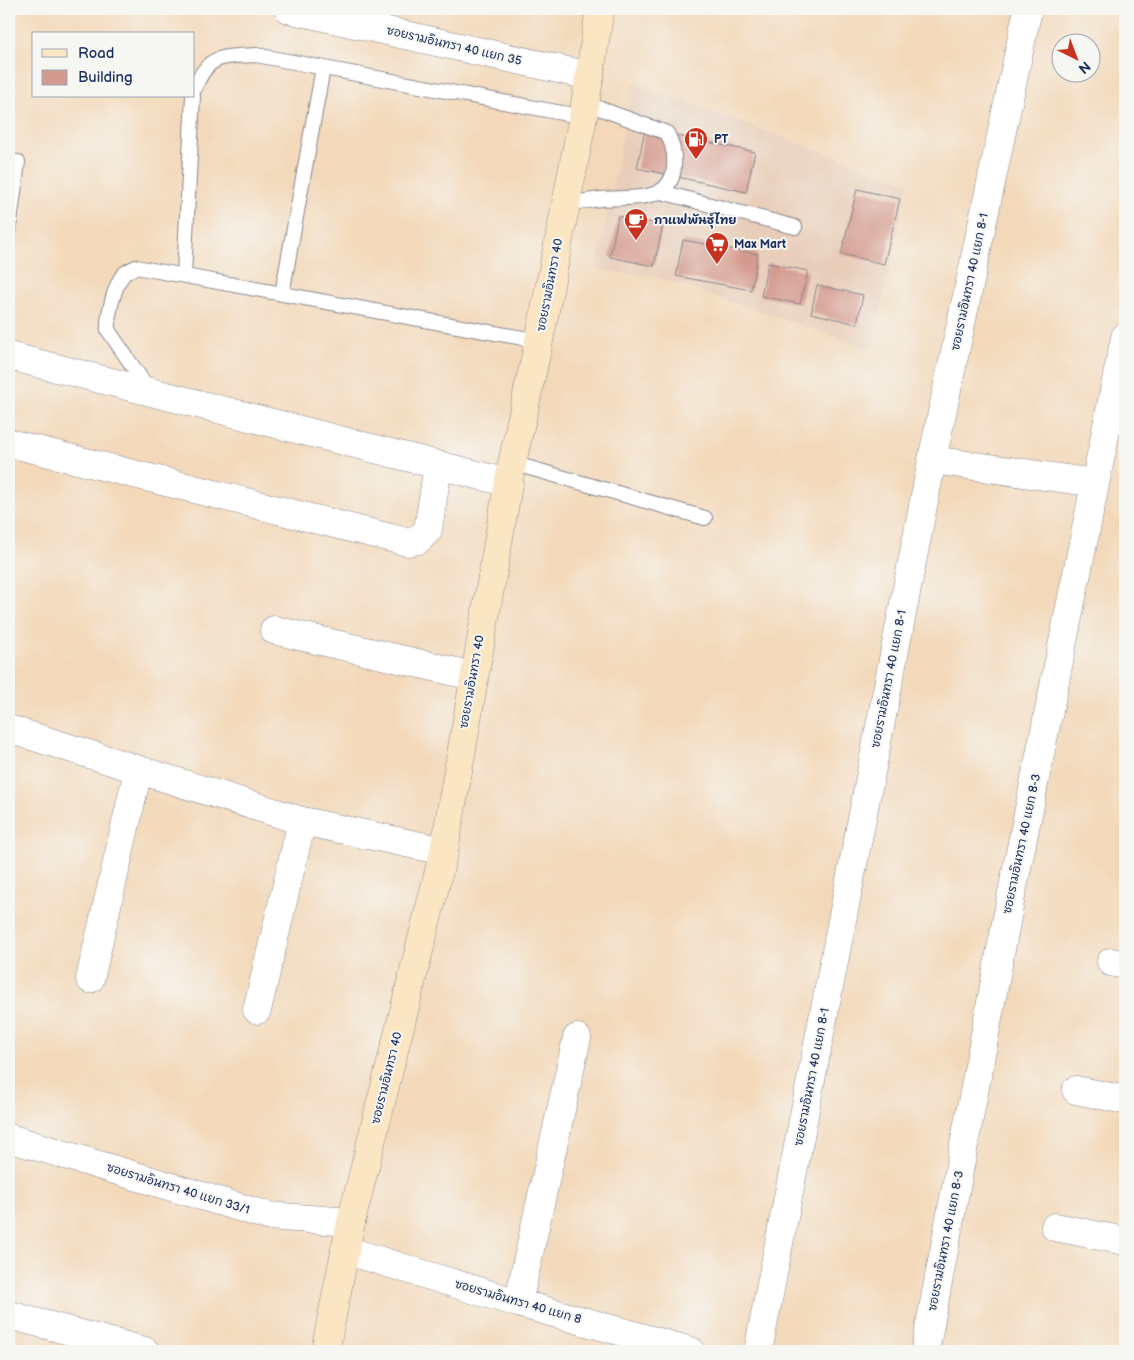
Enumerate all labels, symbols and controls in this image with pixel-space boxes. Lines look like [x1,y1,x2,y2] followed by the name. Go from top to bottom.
[385,23,523,69] street label: ซอยรามอินทรา 40 แยก 35
[32,32,195,98] legend
[1052,32,1102,82] north arrow
[78,44,114,63] text: Road
[1075,57,1094,77] text: N
[78,68,133,87] text: Building
[683,126,709,160] fuel station icon: PT
[714,132,729,147] place label: PT
[623,207,649,241] cafe icon: กาแฟพันธุ์ไทย
[654,212,737,229] place label: กาแฟพันธุ์ไทย
[948,212,992,352] street label: ซอยรามอินทรา 40 แยก 8-1
[704,231,730,265] supermarket icon: Max Mart
[534,237,566,333] street label: ซอยรามอินทรา 40
[734,237,786,252] place label: Max Mart
[868,609,910,749] street label: ซอยรามอินทรา 40 แยก 8-1
[456,634,488,730] street label: ซอยรามอินทรา 40
[1000,773,1044,915] street label: ซอยรามอินทรา 40 แยก 8-3
[791,1007,833,1147] street label: ซอยรามอินทรา 40 แยก 8-1
[368,1030,406,1126] street label: ซอยรามอินทรา 40
[105,1160,251,1218] street label: ซอยรามอินทรา 40 แยก 33/1
[925,1169,967,1313] street label: ซอยรามอินทรา 40 แยก 8-3
[453,1277,583,1327] street label: ซอยรามอินทรา 40 แยก 8

